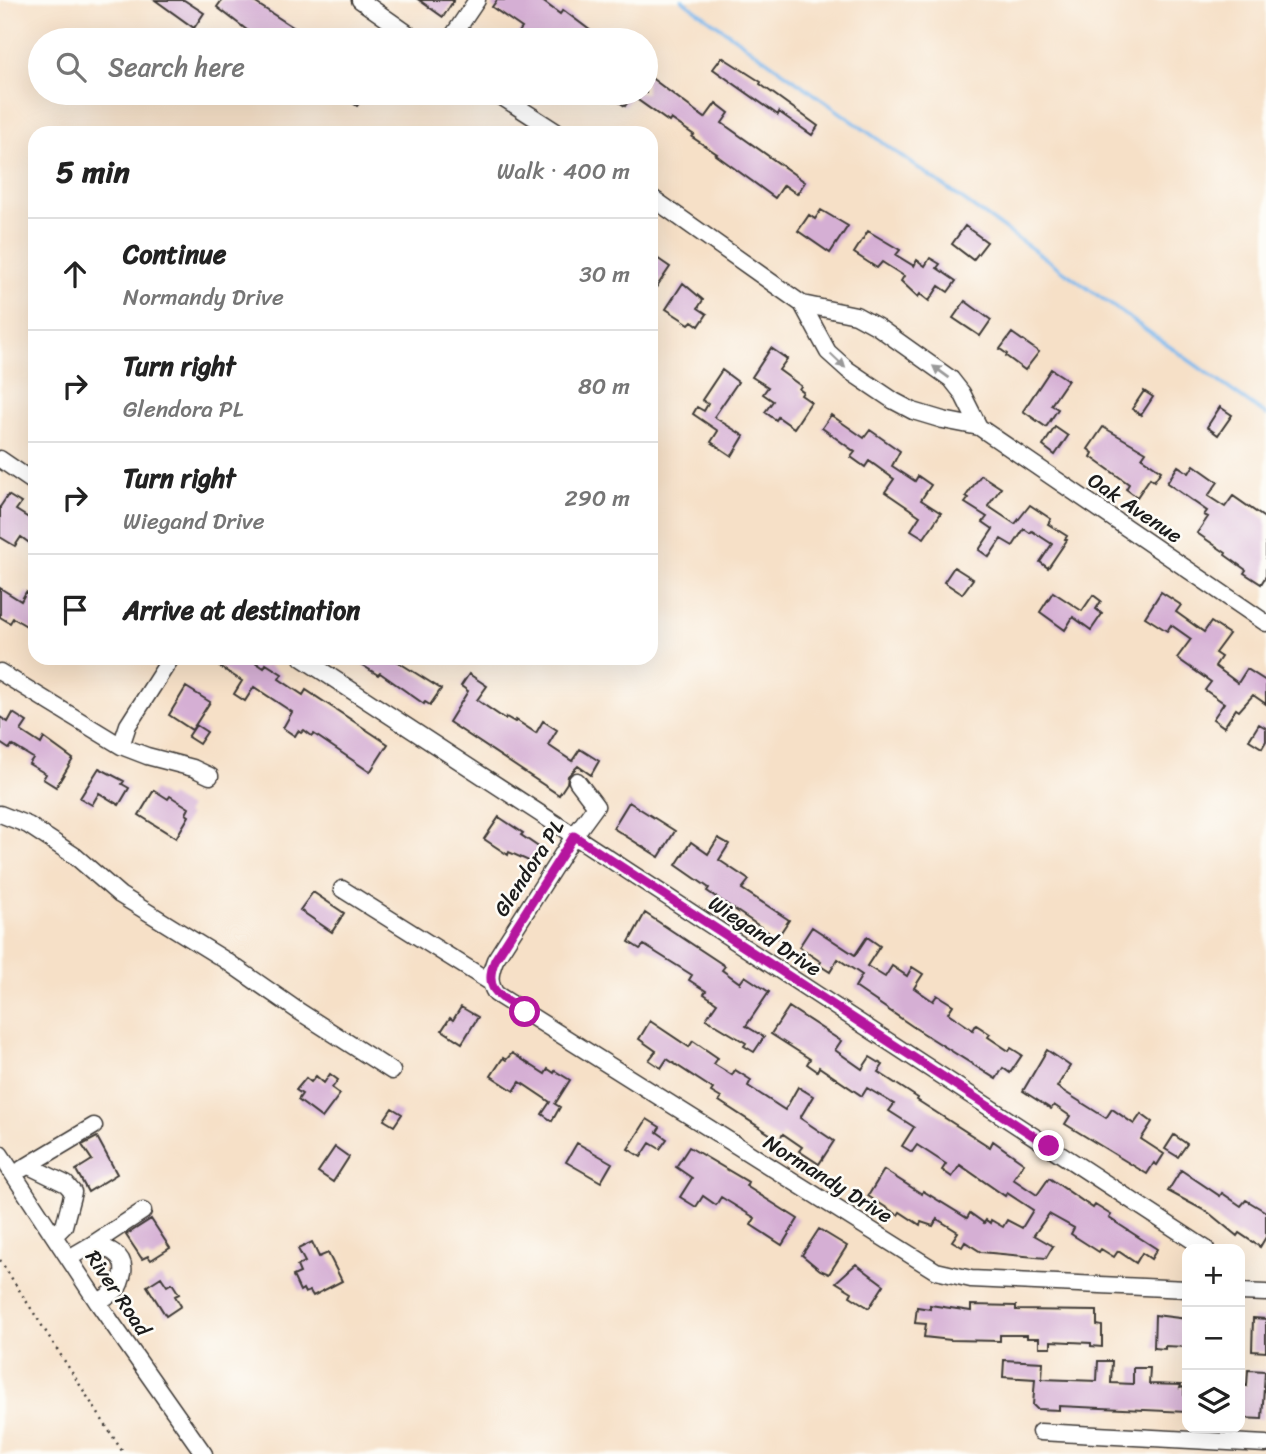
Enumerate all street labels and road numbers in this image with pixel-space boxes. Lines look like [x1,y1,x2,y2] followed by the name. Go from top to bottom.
[1079,462,1191,554] street label: Oak Avenue
[483,811,575,924] street label: Glendora PL
[700,885,830,987] street label: Wiegand Drive
[756,1124,901,1234] street label: Normandy Drive
[75,1242,162,1346] street label: River Road

